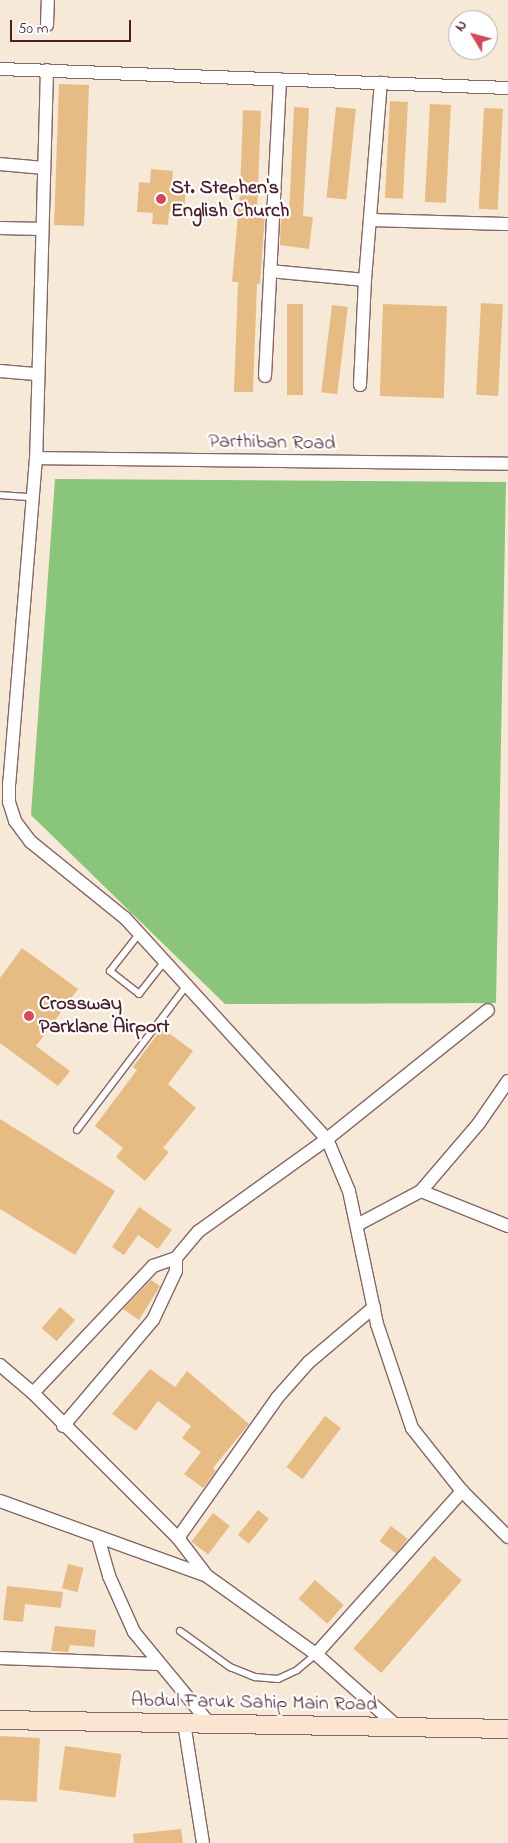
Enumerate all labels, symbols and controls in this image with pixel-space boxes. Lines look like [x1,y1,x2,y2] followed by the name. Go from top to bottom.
[12,10,134,42] scale bar
[448,10,498,60] north arrow
[450,16,473,36] text: N
[18,18,48,40] text: 50 m
[171,176,289,223] place label: St. Stephen's English Church
[155,193,167,205] marker: St. Stephen's English Church
[208,430,336,456] street label: Parthiban Road
[39,992,169,1039] place label: Crossway Parklane Airport
[23,1010,35,1022] marker: Crossway Parklane Airport
[131,1689,377,1717] street label: Abdul Faruk Sahip Main Road

